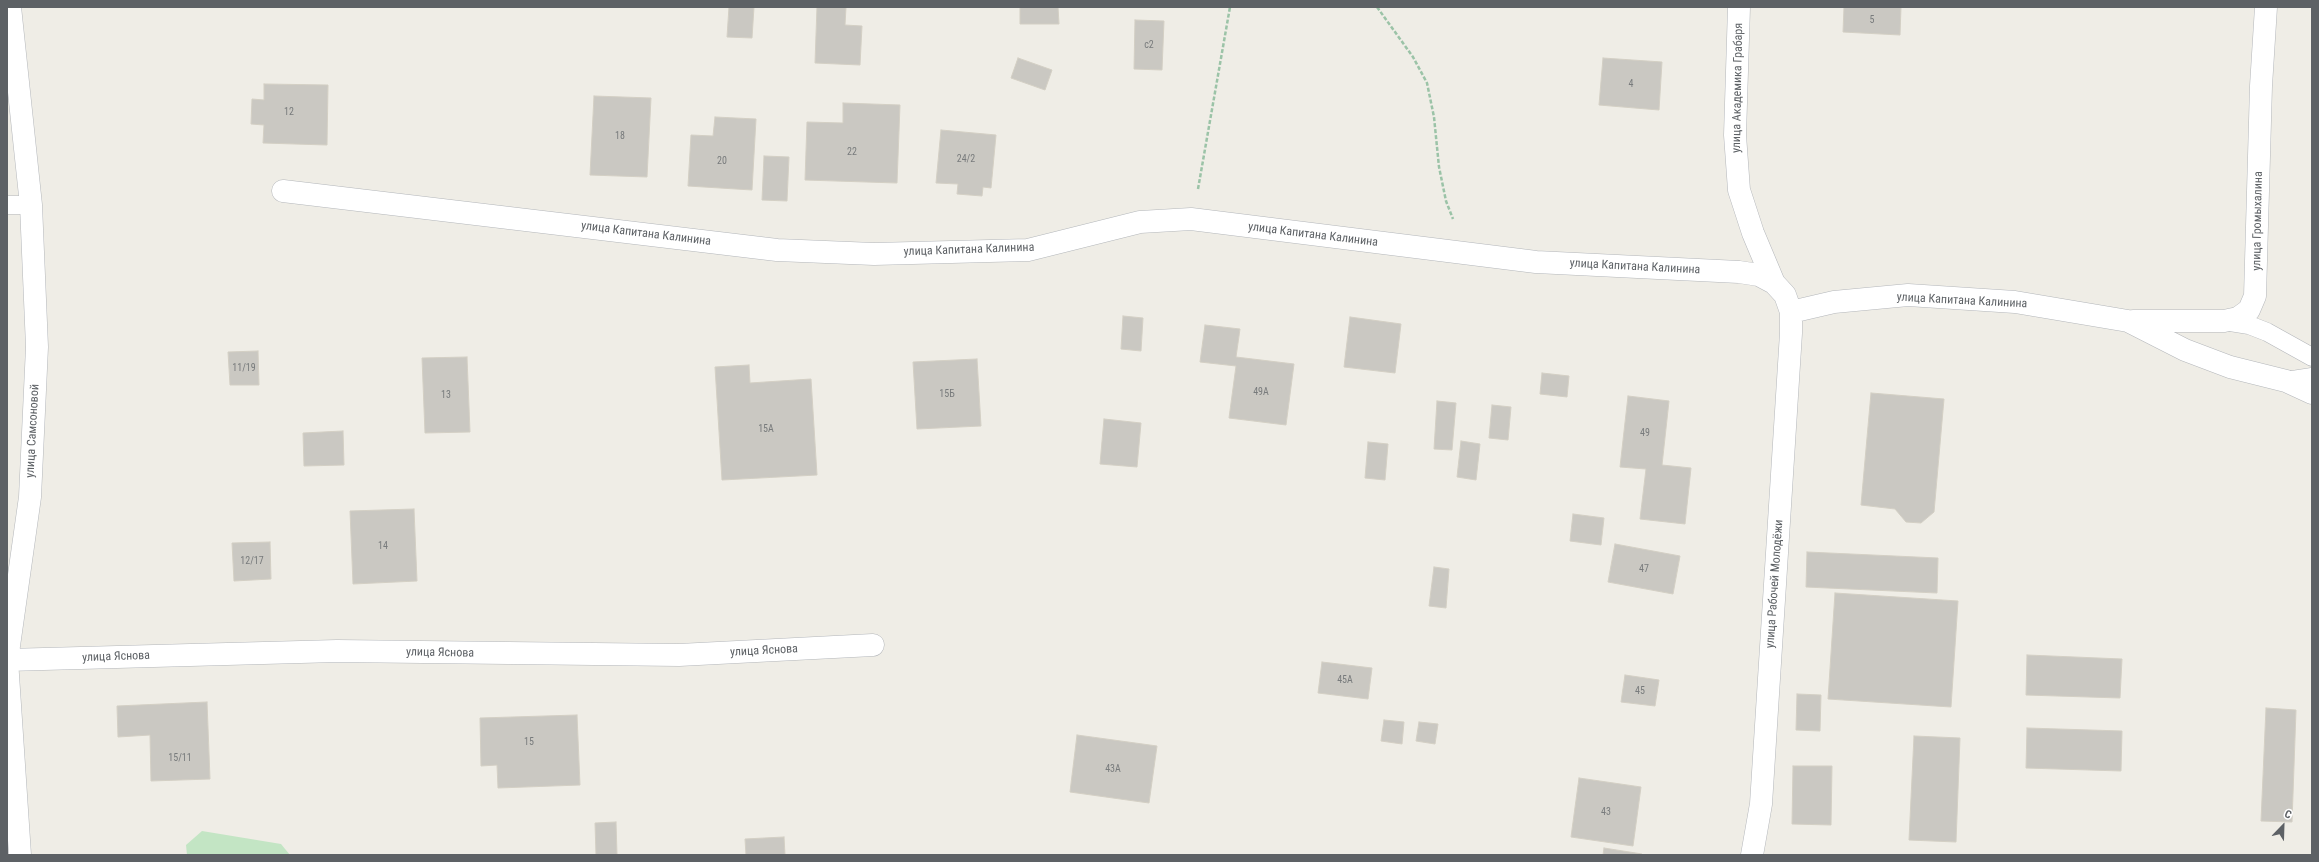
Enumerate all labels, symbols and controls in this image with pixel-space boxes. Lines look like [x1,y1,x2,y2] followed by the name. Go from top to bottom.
[1870,14,1874,26] house number: 5
[1730,23,1746,153] street label: улица Академика Грабаря
[1144,39,1154,51] house number: с2
[1629,78,1633,90] house number: 4
[284,106,294,118] house number: 12
[615,130,625,142] house number: 18
[847,146,857,158] house number: 22
[957,153,975,165] house number: 24/2
[717,155,727,167] house number: 20
[2250,171,2266,271] street label: улица Громыхалина
[580,219,712,249] street label: улица Капитана Калинина
[1247,220,1379,250] street label: улица Капитана Калинина
[903,241,1035,259] street label: улица Капитана Калинина
[1569,256,1701,278] street label: улица Капитана Калинина
[1896,290,2028,312] street label: улица Капитана Калинина
[232,362,256,374] house number: 11/19
[23,384,43,478] street label: улица Самсоновой
[1253,386,1269,398] house number: 49А
[939,388,955,400] house number: 15Б
[441,389,451,401] house number: 13
[758,423,774,435] house number: 15А
[1640,427,1650,439] house number: 49
[1763,519,1787,649] street label: улица Рабочей Молодёжи
[378,540,388,552] house number: 14
[240,555,264,567] house number: 12/17
[1639,563,1649,575] house number: 47
[730,642,798,660] street label: улица Яснова
[406,645,474,661] street label: улица Яснова
[82,649,150,665] street label: улица Яснова
[1337,674,1353,686] house number: 45А
[1635,685,1645,697] house number: 45
[524,736,534,748] house number: 15
[168,752,192,764] house number: 15/11
[1105,763,1121,775] house number: 43А
[1601,806,1611,818] house number: 43
[2263,806,2303,846] north arrow
[2282,807,2293,822] text: С

